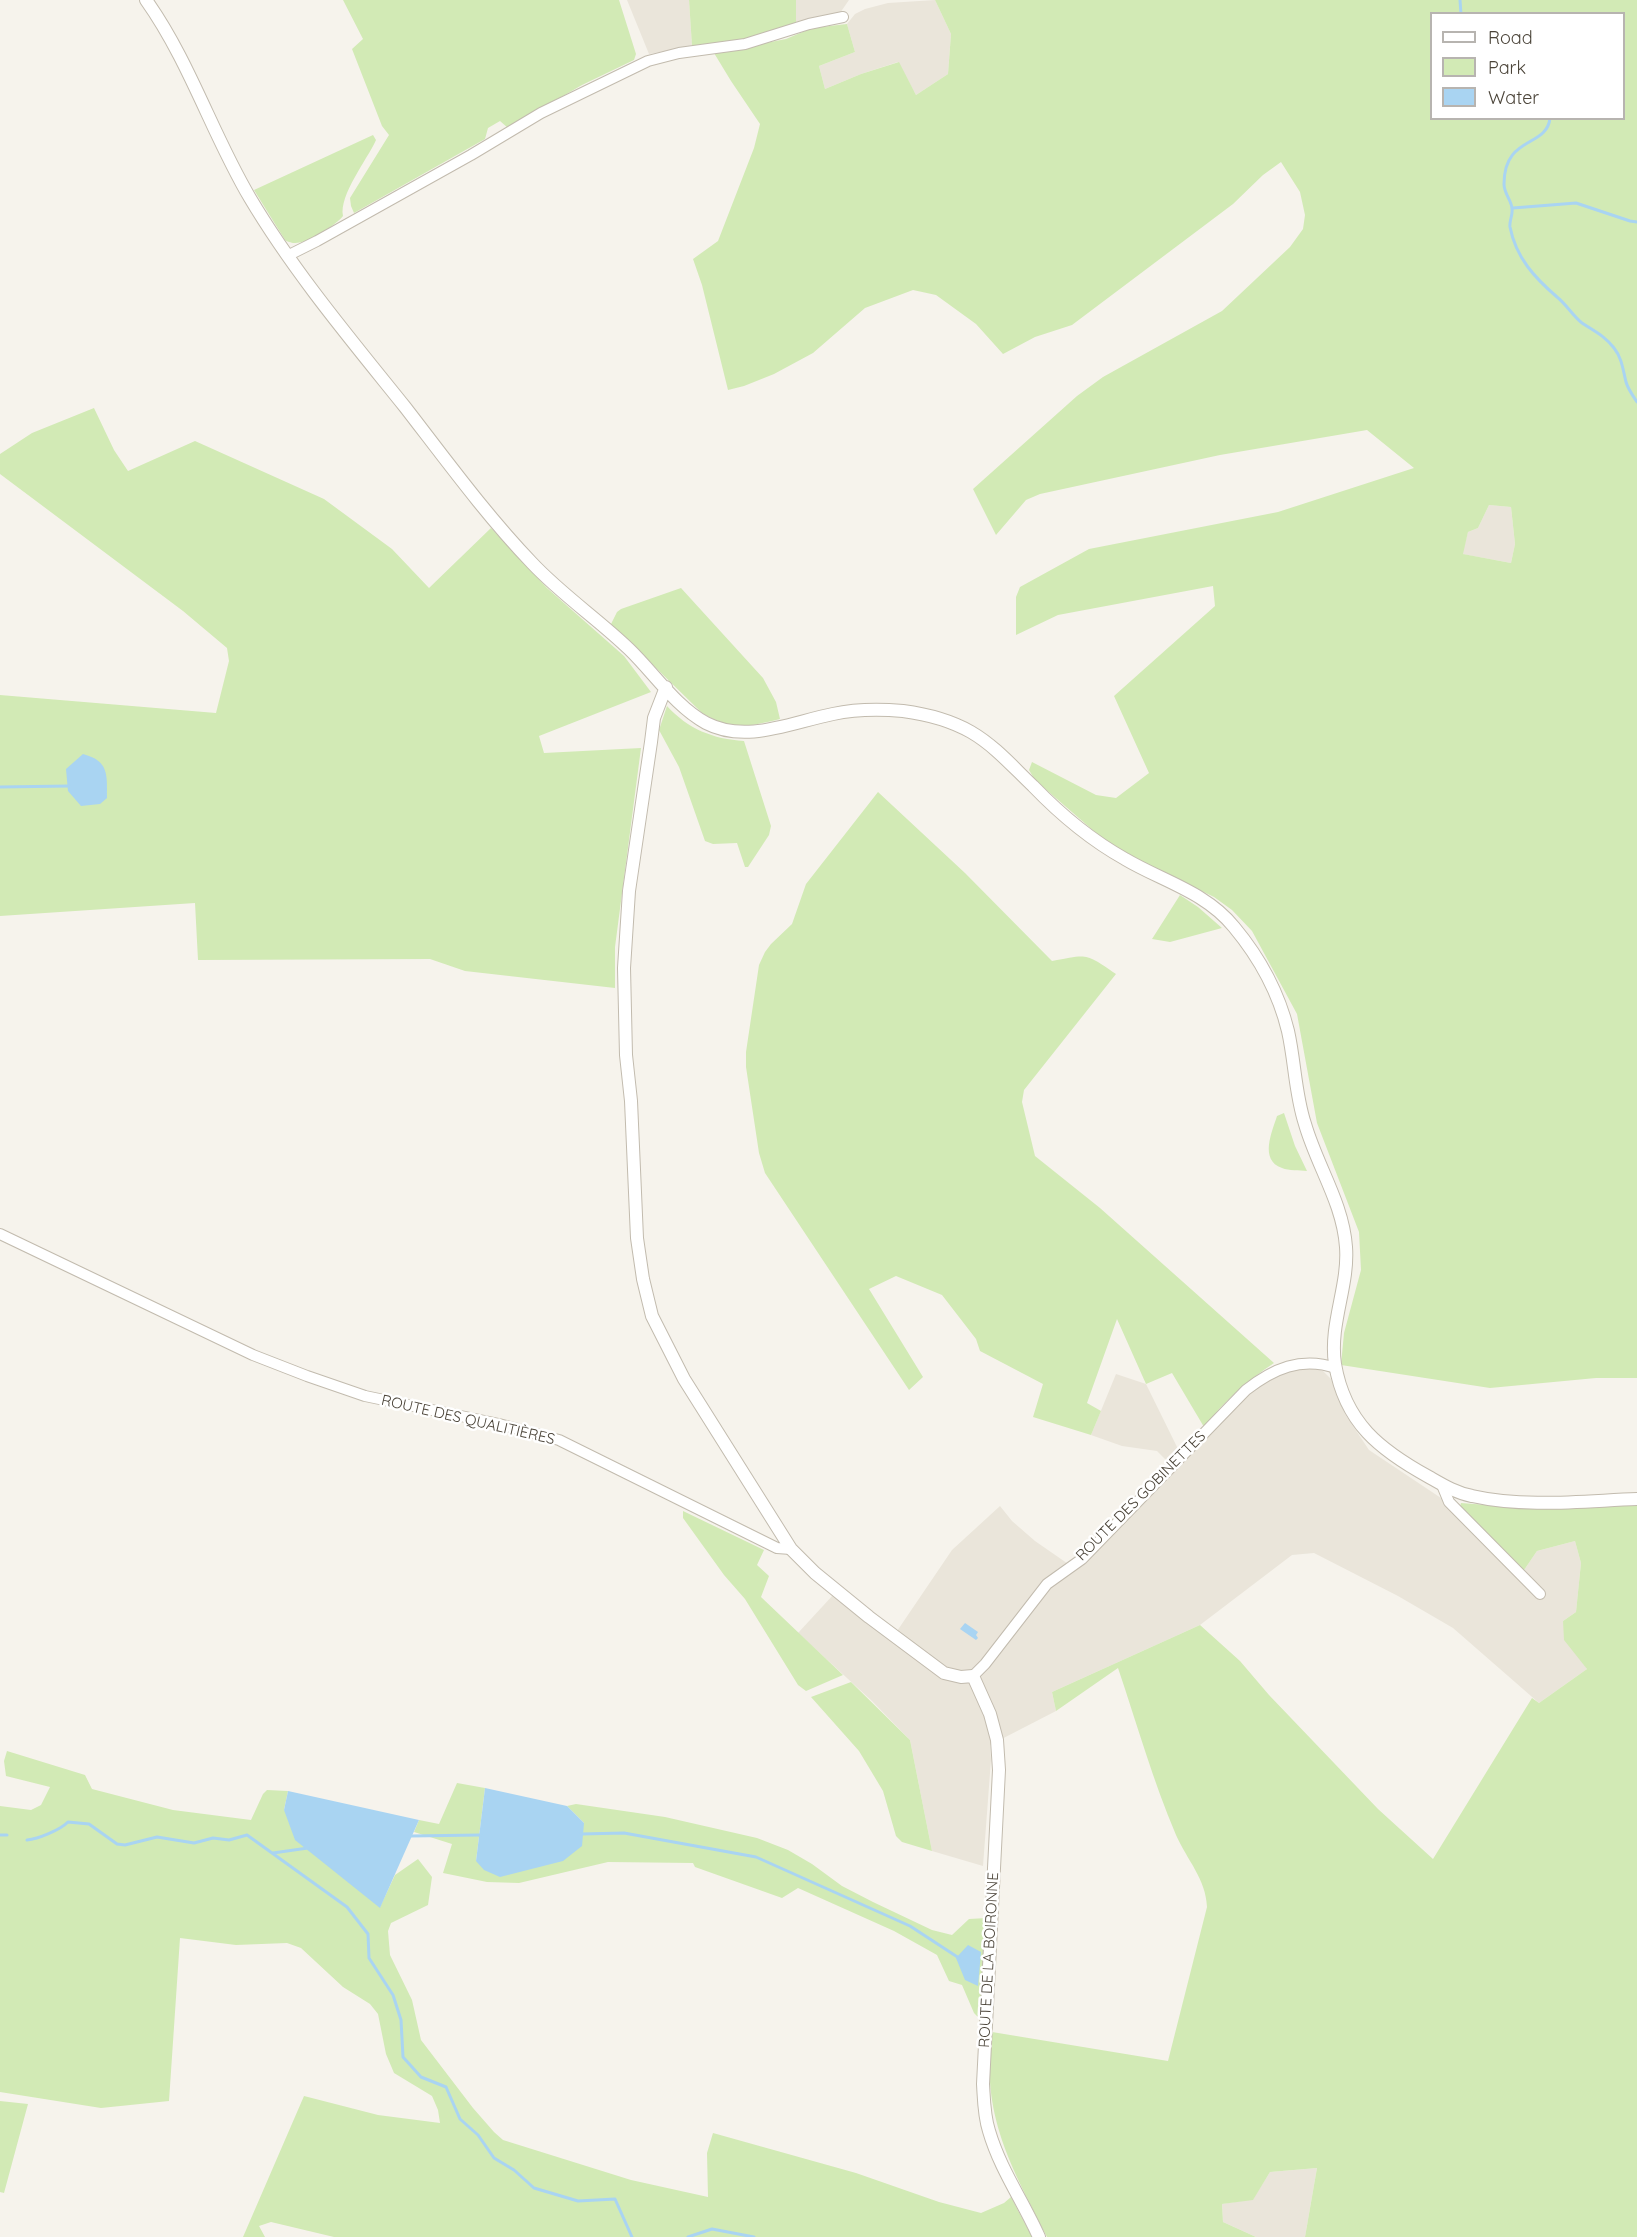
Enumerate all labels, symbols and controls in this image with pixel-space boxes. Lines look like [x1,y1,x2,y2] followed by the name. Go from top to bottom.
[1430,12,1625,120] legend
[1488,26,1533,49] text: Road
[1488,56,1526,79] text: Park
[1488,86,1539,109] text: Water
[379,1391,557,1449] street label: ROUTE DES QUALITIÈRES
[1072,1427,1210,1565] street label: ROUTE DES GOBINETTES
[975,1872,1003,2048] street label: ROUTE DE LA BOIRONNE

